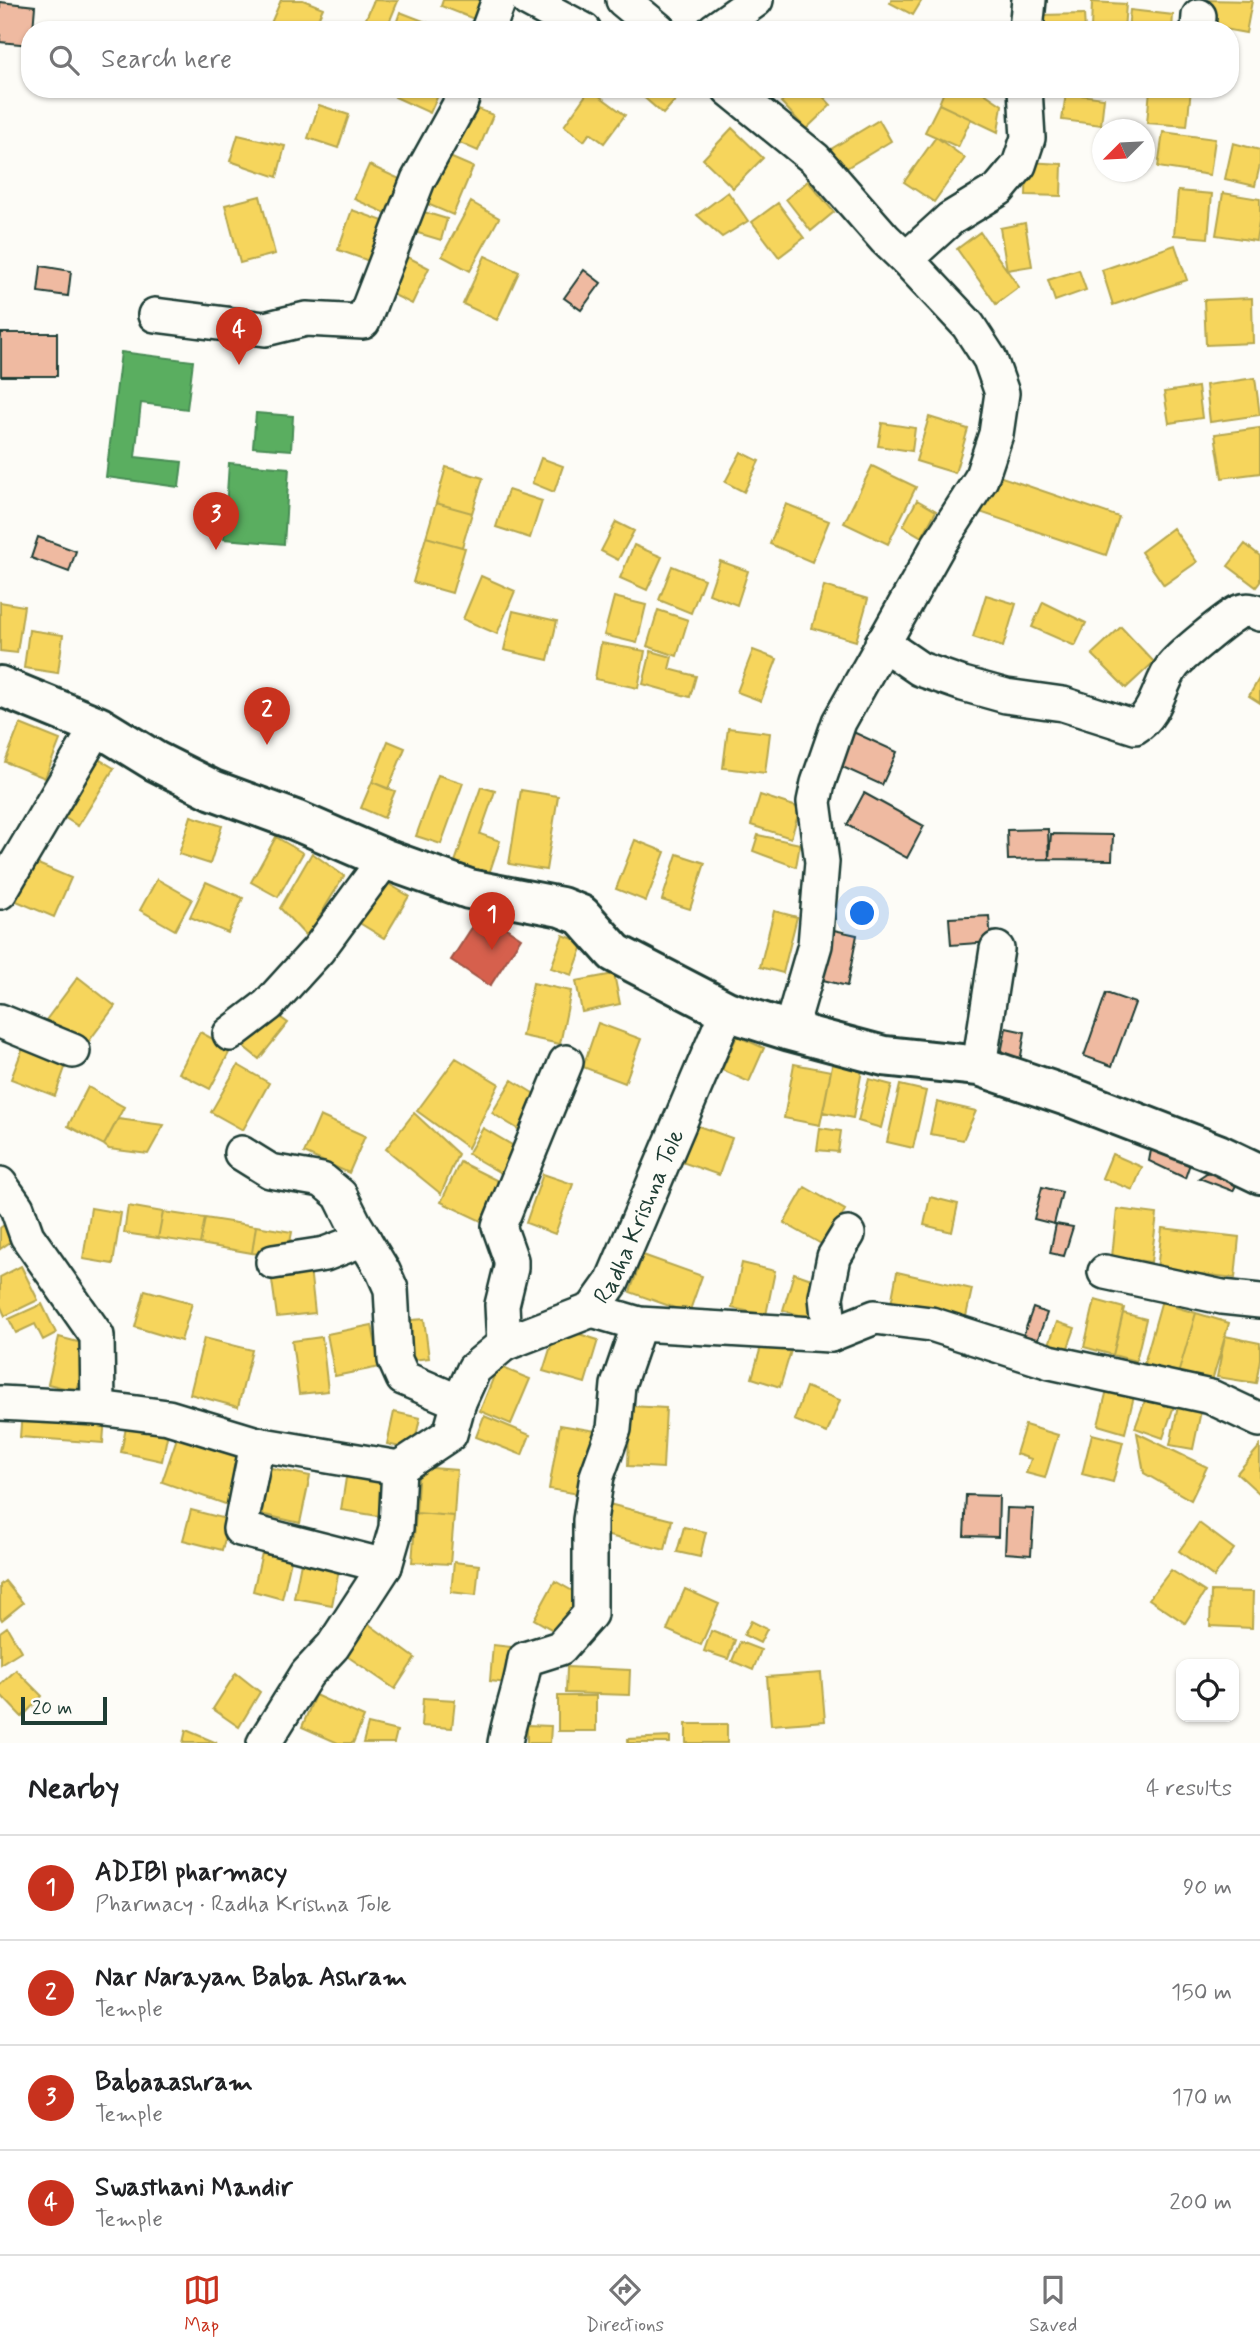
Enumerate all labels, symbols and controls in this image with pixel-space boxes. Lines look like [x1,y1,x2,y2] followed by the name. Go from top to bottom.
[21,21,1239,98] search box
[45,41,83,79] icon: search
[101,43,232,77] text: Search here
[1092,119,1155,182] north arrow
[216,307,262,365] pin: 4
[193,492,239,550] pin: 3
[244,687,290,745] pin: 2
[469,892,515,950] pin: 1
[845,896,879,930] your location
[587,1125,692,1311] street label: Radha Krishna Tole
[1176,1659,1239,1722] map controls
[1176,1659,1239,1722] button: locate
[21,1694,107,1726] scale bar
[32,1696,72,1721] text: 20 m
[28,1769,119,1808] text: Nearby
[1146,1774,1232,1804] text: 4 results
[95,1856,287,1890] text: ADIBI pharmacy
[46,1873,56,1903] text: 1
[1183,1873,1232,1903] text: 90 m
[95,1890,391,1920] text: Pharmacy · Radha Krishna Tole
[95,1961,407,1995] text: Nar Narayan Baba Ashram
[45,1978,57,2008] text: 2
[1171,1978,1232,2008] text: 150 m
[95,1995,163,2025] text: Temple
[95,2066,253,2100] text: Babaaashram
[46,2083,56,2113] text: 3
[1172,2083,1232,2113] text: 170 m
[95,2100,163,2130] text: Temple
[95,2171,293,2205] text: Swasthani Mandir
[44,2188,58,2218] text: 4
[1169,2188,1232,2218] text: 200 m
[95,2205,163,2235] text: Temple
[183,2271,221,2338] tab: Map
[586,2271,664,2338] tab: Directions
[1029,2271,1077,2338] tab: Saved

